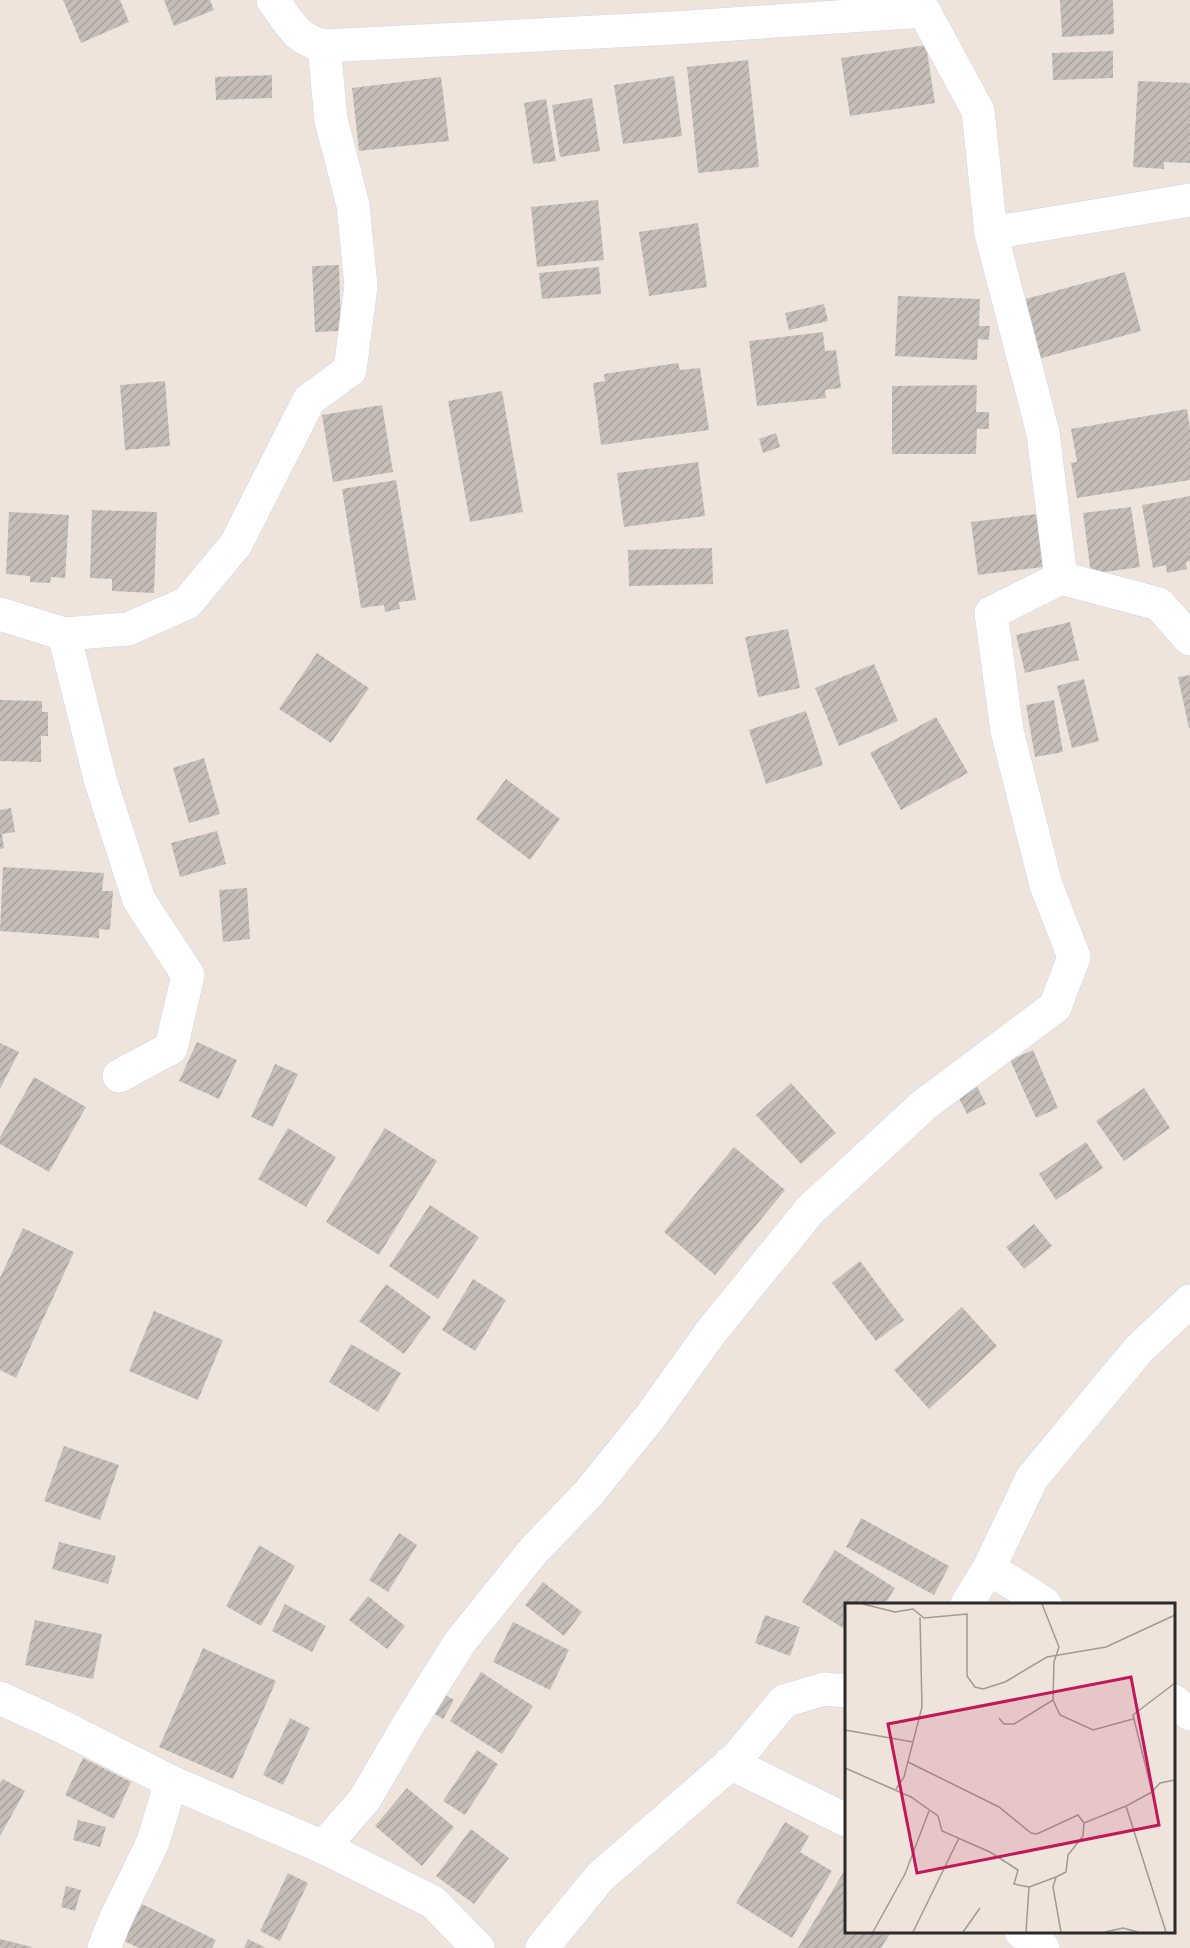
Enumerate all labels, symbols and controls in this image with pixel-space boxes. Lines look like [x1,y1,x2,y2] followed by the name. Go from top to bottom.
[845,1603,1175,1933] inset map

